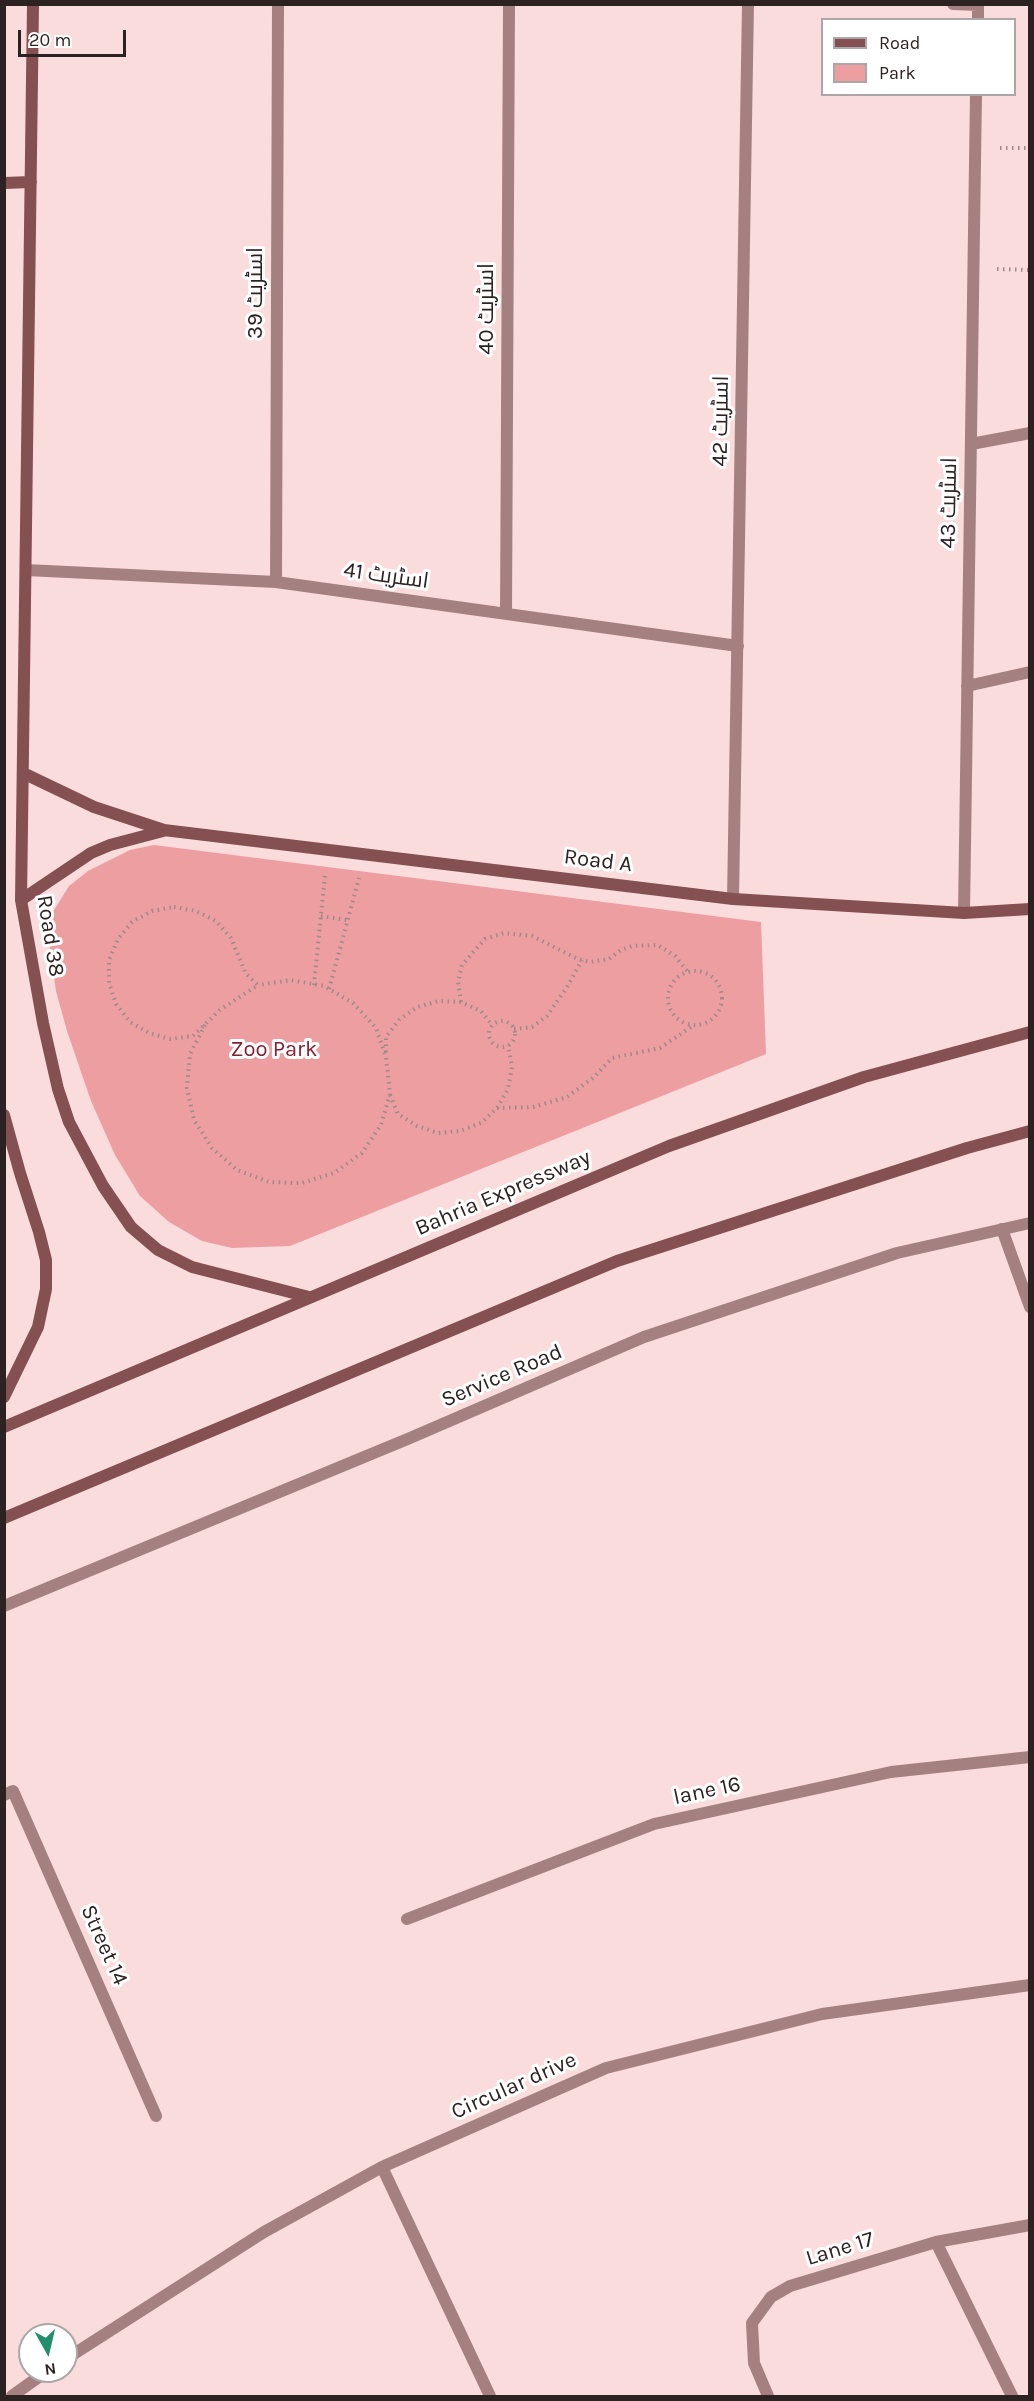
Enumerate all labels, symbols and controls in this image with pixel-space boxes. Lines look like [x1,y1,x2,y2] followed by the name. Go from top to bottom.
[21,18,129,56] scale bar
[821,18,1016,96] legend
[29,29,71,51] text: 20 m
[879,32,920,54] text: Road
[879,62,916,84] text: Park
[243,247,269,339] street label: اسٹریٹ 39
[474,263,500,355] street label: اسٹریٹ 40
[707,375,735,467] street label: اسٹریٹ 42
[935,457,963,549] street label: اسٹریٹ 43
[342,557,430,595] street label: اسٹریٹ 41
[562,844,634,878] street label: Road A
[31,893,69,979] street label: Road 38
[231,1037,317,1063] park label: Zoo Park
[411,1144,595,1242] street label: Bahria Expressway
[438,1339,566,1413] street label: Service Road
[671,1771,743,1811] street label: lane 16
[75,1901,133,1989] street label: Street 14
[447,2047,581,2125] street label: Circular drive
[803,2226,877,2272] street label: Lane 17
[18,2323,78,2383] north arrow
[43,2359,57,2380] text: N

